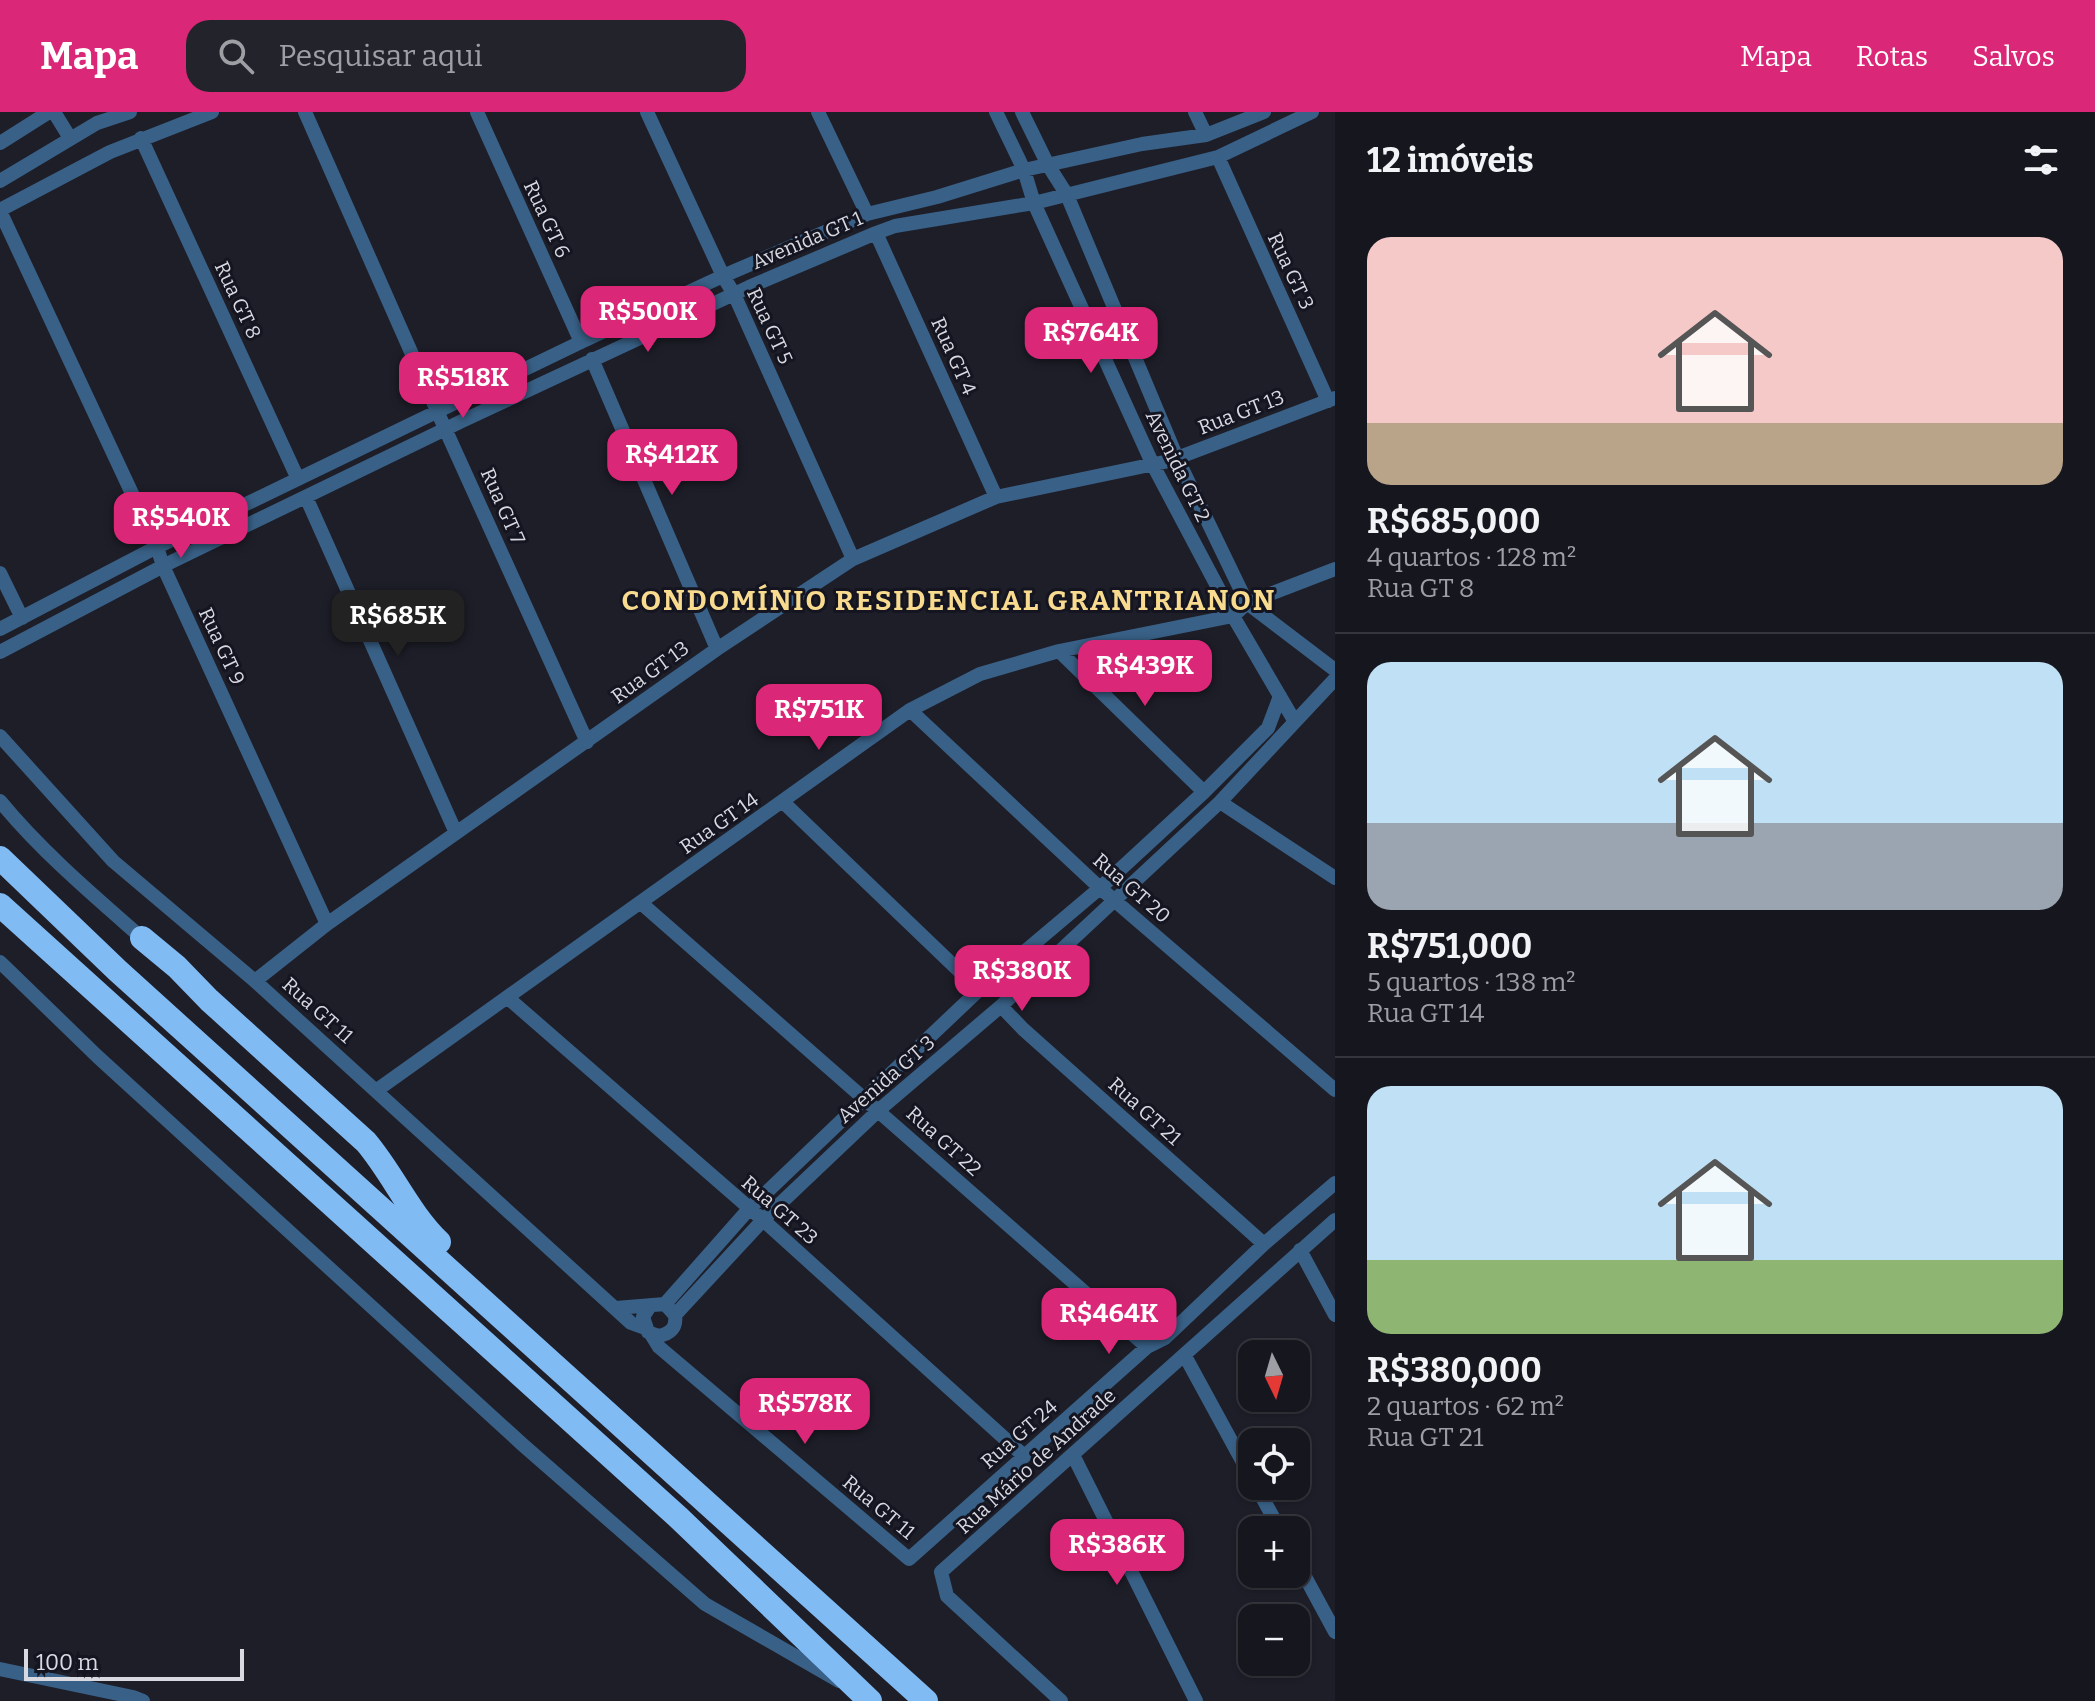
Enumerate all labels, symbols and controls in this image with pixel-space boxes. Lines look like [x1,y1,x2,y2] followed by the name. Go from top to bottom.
[186,20,746,92] search box
[40,33,138,79] text: Mapa
[214,34,258,78] icon: search
[278,38,483,74] text: Pesquisar aqui
[1740,40,1812,73] text: Mapa
[1856,40,1928,73] text: Rotas
[1972,40,2055,73] text: Salvos
[2019,138,2063,182] icon: filters
[1367,140,1534,181] text: 12 imóveis
[519,177,575,261] street label: Rua GT 6
[748,206,866,274] street label: Avenida GT 1
[1263,229,1319,313] street label: Rua GT 3
[210,257,266,343] street label: Rua GT 8
[742,284,798,368] street label: Rua GT 5
[583,286,713,354] pin: R$500K
[1643,289,1787,433] icon: home
[598,296,698,327] text: R$500K
[1026,307,1156,375] pin: R$764K
[926,314,982,399] street label: Rua GT 4
[1043,317,1139,348] text: R$764K
[398,352,528,420] pin: R$518K
[417,362,509,393] text: R$518K
[1195,385,1287,439] street label: Rua GT 13
[1141,406,1215,526] street label: Avenida GT 2
[607,429,737,497] pin: R$412K
[625,439,719,470] text: R$412K
[476,464,530,548] street label: Rua GT 7
[116,492,246,560] pin: R$540K
[1367,501,1541,542] text: R$685,000
[132,502,230,533] text: R$540K
[1367,542,1576,573] text: 4 quartos · 128 m²
[1367,573,1474,604] text: Rua GT 8
[622,583,1276,617] district label: CONDOMÍNIO RESIDENCIAL GRANTRIANON
[333,590,463,658] pin: R$685K
[349,600,447,631] text: R$685K
[194,604,250,688] street label: Rua GT 9
[606,636,694,708] street label: Rua GT 13
[1080,640,1210,708] pin: R$439K
[1096,650,1194,681] text: R$439K
[754,684,884,752] pin: R$751K
[774,694,864,725] text: R$751K
[1643,714,1787,858] icon: home
[675,787,763,859] street label: Rua GT 14
[1089,848,1175,928] street label: Rua GT 20
[1367,926,1532,967] text: R$751,000
[957,945,1087,1013] pin: R$380K
[973,955,1071,986] text: R$380K
[1367,967,1576,998] text: 5 quartos · 138 m²
[278,972,358,1048] street label: Rua GT 11
[1367,998,1485,1029] text: Rua GT 14
[832,1030,940,1128] street label: Avenida GT 3
[1104,1072,1186,1150] street label: Rua GT 21
[902,1101,986,1181] street label: Rua GT 22
[1643,1138,1787,1282] icon: home
[737,1170,823,1250] street label: Rua GT 23
[1044,1288,1174,1356] pin: R$464K
[1060,1298,1159,1329] text: R$464K
[1238,1340,1310,1412] north arrow
[1238,1340,1310,1676] map controls
[1367,1350,1542,1391] text: R$380,000
[740,1378,870,1446] pin: R$578K
[952,1383,1120,1539] street label: Rua Mário de Andrade
[758,1388,852,1419] text: R$578K
[1367,1391,1564,1422] text: 2 quartos · 62 m²
[976,1394,1062,1474] street label: Rua GT 24
[1367,1422,1484,1453] text: Rua GT 21
[1238,1428,1310,1500] button: locate
[838,1470,920,1544] street label: Rua GT 11
[1238,1516,1310,1588] button: +
[1052,1519,1182,1587] pin: R$386K
[1068,1529,1166,1560] text: R$386K
[1238,1604,1310,1676] button: −
[24,1645,244,1681] scale bar
[36,1649,99,1676] text: 100 m

